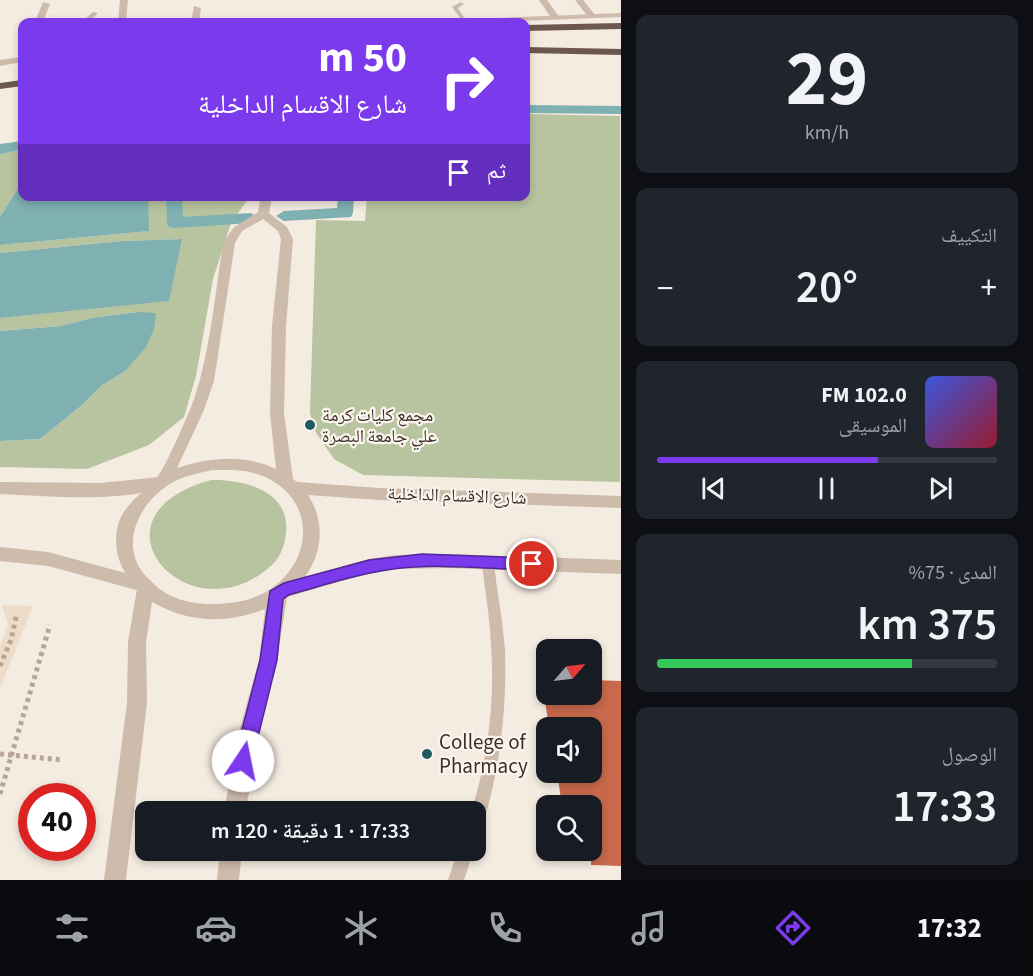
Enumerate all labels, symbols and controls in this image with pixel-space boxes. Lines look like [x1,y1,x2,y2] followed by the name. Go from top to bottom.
[786,24,868,135] text: 29
[318,28,407,88] text: 50 m
[428,42,506,120] icon: right
[198,85,407,124] text: شارع الاقسام الداخلية
[805,119,849,147] text: km/h
[487,155,506,187] text: ثم
[442,156,475,189] icon: arrive
[941,222,997,250] text: التكييف
[796,256,858,320] text: 20°
[657,265,673,312] text: −
[981,265,997,312] text: +
[821,379,907,411] text: 102.0 FM
[322,403,437,450] place label: مجمع كليات كرمة علي جامعة البصرة
[839,412,907,440] text: الموسيقى
[303,418,317,432] marker: مجمع كليات كرمة علي جامعة البصرة
[697,472,730,505] icon: previous
[810,472,843,505] icon: pause
[924,472,957,505] icon: next
[387,481,527,511] street label: شارع الاقسام الداخلية
[506,538,557,589] pin
[515,547,548,580] icon: arrive
[909,559,997,587] text: المدى · 75%
[857,593,997,657] text: 375 km
[536,639,602,705] north arrow
[536,639,602,861] map controls
[536,717,602,783] button: sound
[439,727,528,781] place label: College of Pharmacy
[211,729,275,793] position arrow
[942,741,997,769] text: الوصول
[420,747,434,761] marker: College of Pharmacy
[892,775,997,839] text: 17:33
[18,783,96,861] speed limit sign: 40
[536,795,602,861] button: search
[211,815,410,847] text: 17:33 · 1 دقيقة · 120 m
[51,907,93,949] icon: filters
[195,907,237,949] icon: car
[340,907,382,949] icon: climate
[484,907,526,949] icon: phone
[628,907,670,949] icon: music
[772,907,814,949] icon: directions
[917,909,982,948] text: 17:32

